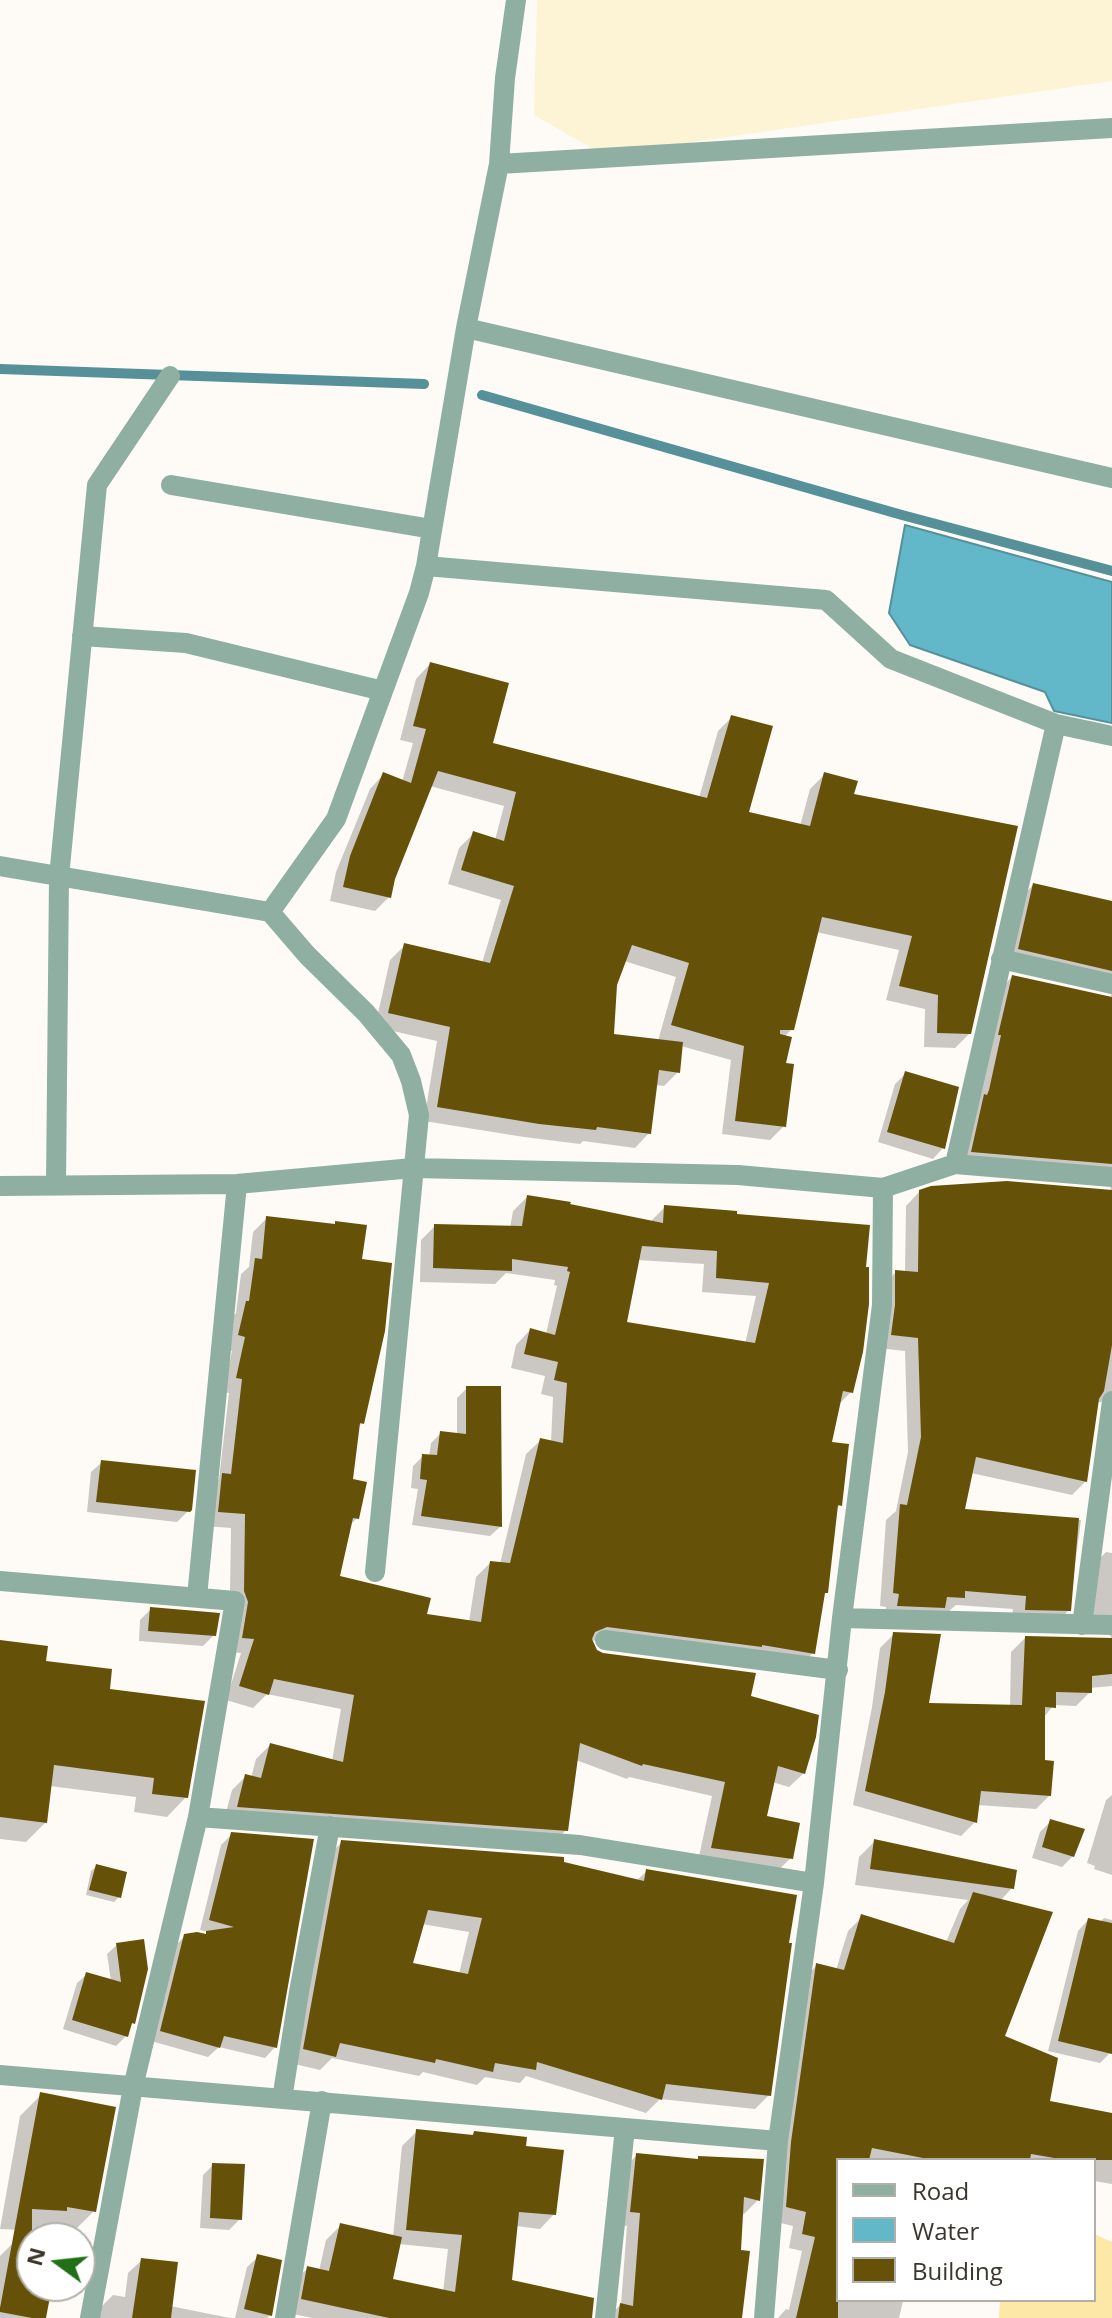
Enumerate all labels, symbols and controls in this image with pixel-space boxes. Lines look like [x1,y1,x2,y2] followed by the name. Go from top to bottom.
[836,2158,1096,2302] legend
[912,2174,969,2207] text: Road
[912,2214,979,2247] text: Water
[16,2222,96,2302] north arrow
[18,2244,52,2269] text: N
[912,2254,1003,2287] text: Building

